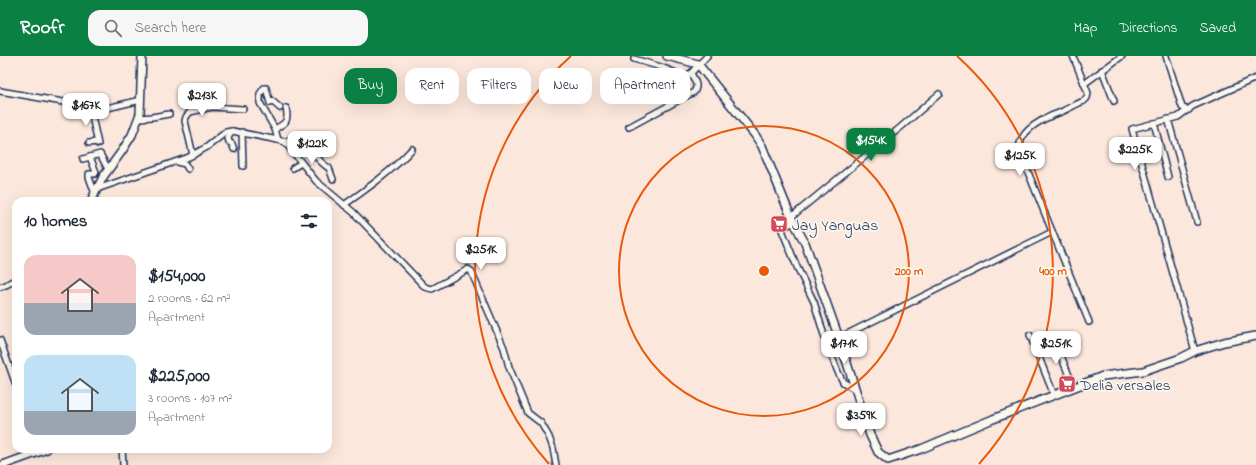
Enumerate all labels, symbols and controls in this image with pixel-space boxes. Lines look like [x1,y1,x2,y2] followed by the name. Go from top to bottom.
[88,10,368,46] search box
[20,15,64,42] text: Roofr
[102,17,124,39] icon: search
[134,17,206,39] text: Search here
[1074,18,1097,39] text: Map
[1119,18,1177,39] text: Directions
[1199,18,1236,39] text: Saved
[344,68,397,104] chip: Buy
[405,68,459,104] chip: Rent
[467,68,531,104] chip: Filters
[539,68,592,104] chip: New
[600,68,690,104] chip: Apartment
[174,83,230,117] pin: $213K
[187,86,217,105] text: $213K
[58,93,114,127] pin: $167K
[71,96,101,115] text: $167K
[843,128,899,162] pin: $154K
[284,131,340,165] pin: $122K
[855,131,887,150] text: $154K
[296,134,328,153] text: $122K
[1107,137,1163,171] pin: $225K
[1118,140,1152,159] text: $225K
[992,143,1048,177] pin: $125K
[1004,146,1036,165] text: $125K
[24,209,87,234] text: 10 homes
[298,210,320,232] icon: filters
[769,214,789,234] supermarket icon: Jay Yanguas
[792,214,878,238] place label: Jay Yanguas
[453,237,509,271] pin: $251K
[465,240,497,259] text: $251K
[894,263,924,281] text: 200 m
[1038,263,1067,281] text: 400 m
[148,264,205,289] text: $154,000
[757,264,771,278] centre of rings
[56,271,104,319] icon: home
[148,289,231,308] text: 2 rooms · 62 m²
[148,308,205,327] text: Apartment
[816,331,872,365] pin: $171K
[1028,331,1084,365] pin: $251K
[830,334,858,353] text: $171K
[1040,334,1072,353] text: $251K
[148,364,210,389] text: $225,000
[56,371,104,419] icon: home
[1057,374,1077,394] supermarket icon: Delia versales
[1079,374,1171,398] place label: Delia versales
[148,389,232,408] text: 3 rooms · 107 m²
[833,403,889,437] pin: $359K
[846,406,876,425] text: $359K
[148,408,205,427] text: Apartment

